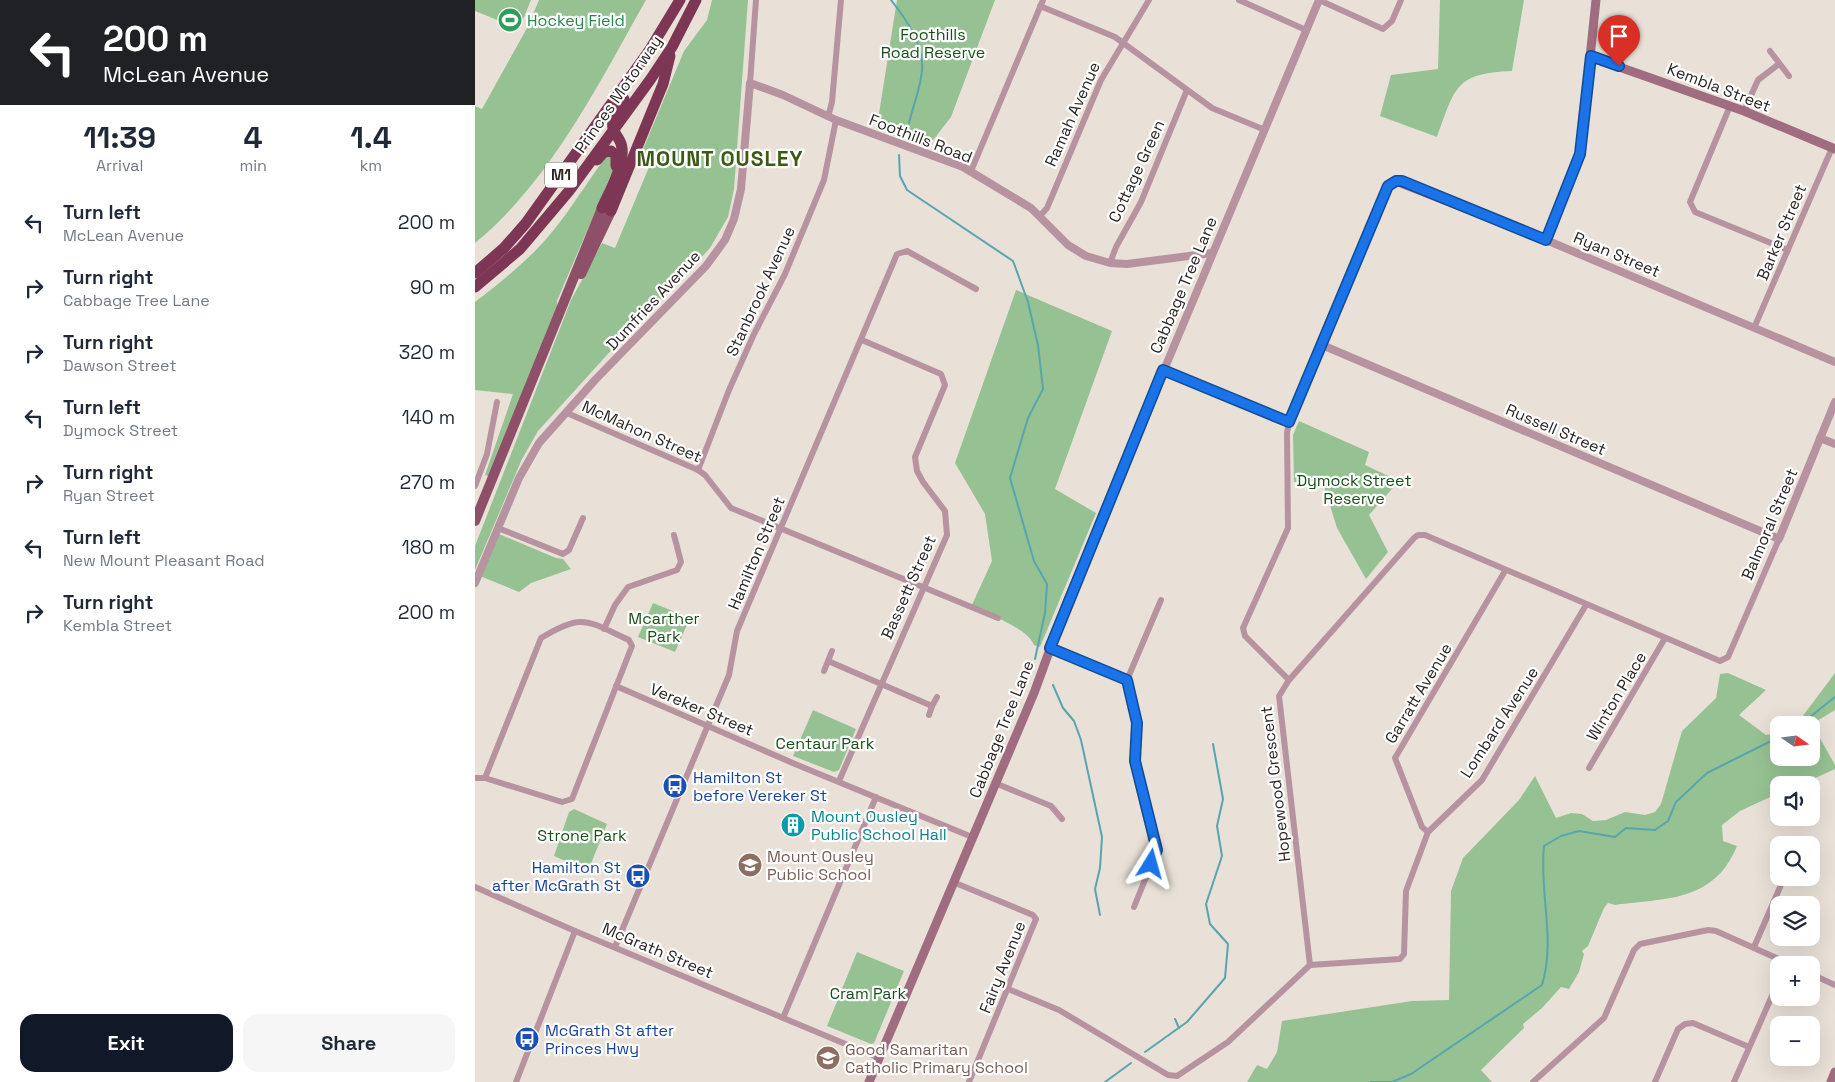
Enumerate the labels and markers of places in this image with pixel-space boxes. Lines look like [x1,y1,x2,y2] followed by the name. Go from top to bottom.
[497,7,523,33] sports icon: Hockey Field
[527,10,625,31] place label: Hockey Field
[1598,15,1640,66] pin
[693,767,827,806] place label: Hamilton St before Vereker St
[662,773,688,799] bus stop icon: Hamilton St before Vereker St
[811,806,947,845] place label: Mount Ousley Public School Hall
[780,812,806,838] building icon: Mount Ousley Public School Hall
[767,846,874,885] place label: Mount Ousley Public School
[737,852,763,878] school or university icon: Mount Ousley Public School
[492,857,621,896] place label: Hamilton St after McGrath St
[625,863,651,889] bus stop icon: Hamilton St after McGrath St
[545,1020,674,1059] place label: McGrath St after Princes Hwy
[514,1026,540,1052] bus stop icon: McGrath St after Princes Hwy
[845,1039,1028,1078] place label: Good Samaritan Catholic Primary School
[815,1045,841,1071] school or university icon: Good Samaritan Catholic Primary School

